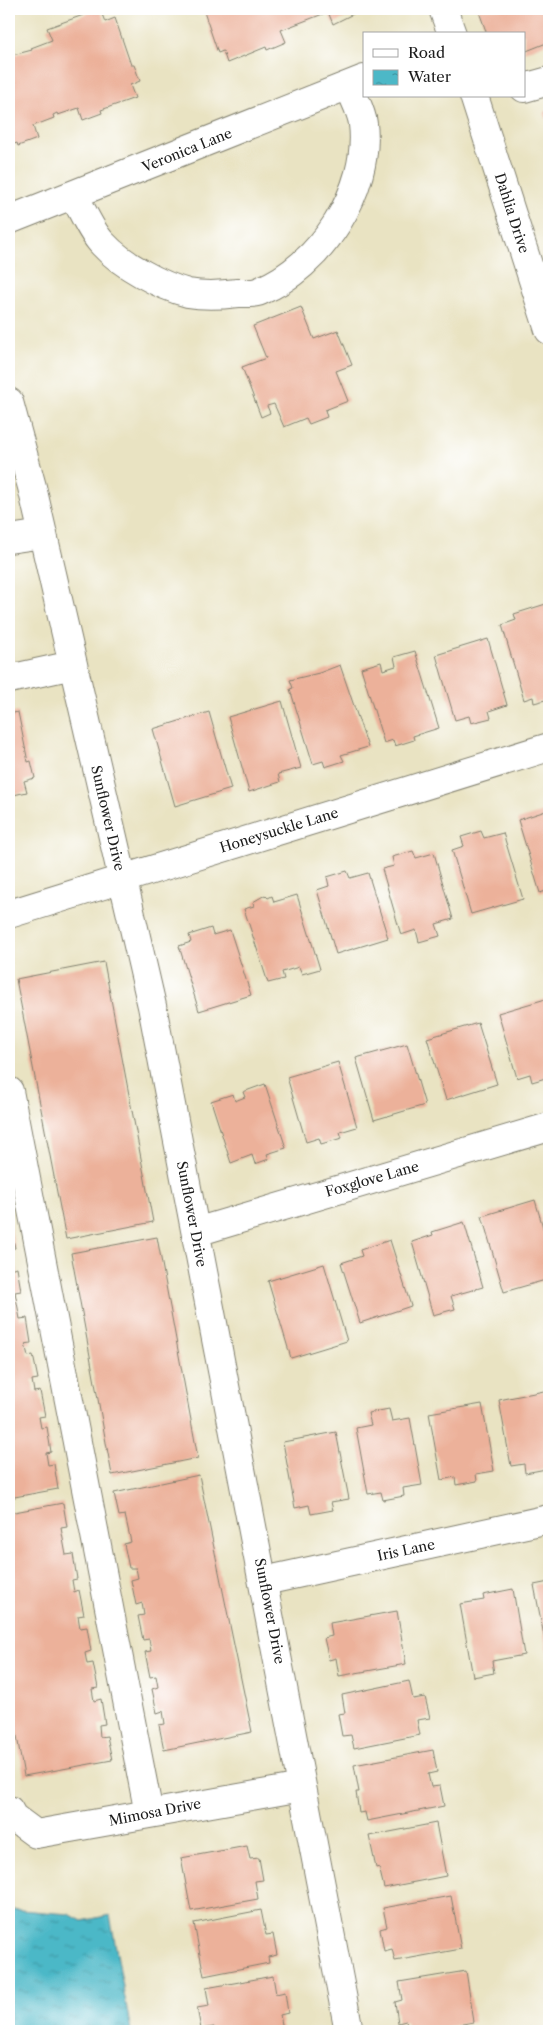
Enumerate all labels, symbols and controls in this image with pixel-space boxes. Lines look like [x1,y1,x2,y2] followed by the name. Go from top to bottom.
[363,32,526,98] legend
[408,43,445,62] text: Road
[407,67,452,86] text: Water
[138,124,235,177] street label: Veronica Lane
[491,171,533,256] street label: Dahlia Drive
[87,764,129,873] street label: Sunflower Drive
[217,803,341,857] street label: Honeysuckle Lane
[323,1157,421,1201] street label: Foxglove Lane
[173,1159,211,1269] street label: Sunflower Drive
[376,1535,437,1565] street label: Iris Lane
[251,1556,289,1666] street label: Sunflower Drive
[107,1794,203,1830] street label: Mimosa Drive

